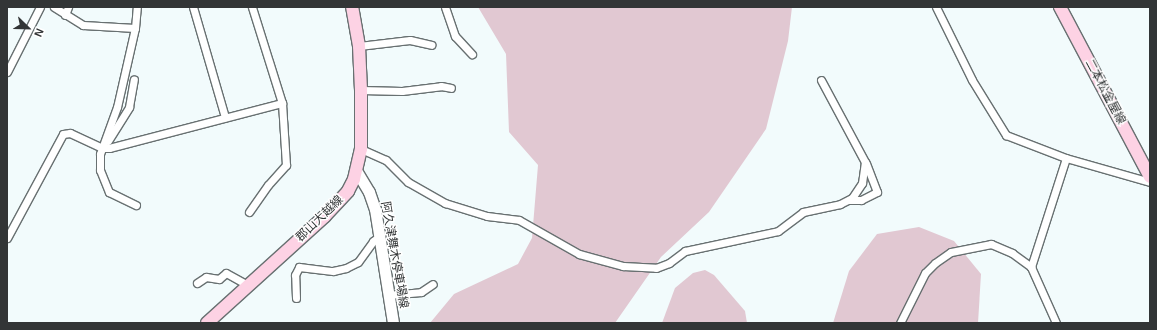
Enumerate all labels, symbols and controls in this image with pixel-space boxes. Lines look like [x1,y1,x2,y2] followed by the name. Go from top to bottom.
[8,8,48,48] north arrow
[32,27,46,39] text: N
[1082,57,1128,127] street label: 二本松金屋線
[293,193,347,245] street label: 郡山大越線
[378,201,410,309] street label: 阿久津舞木停車場線

